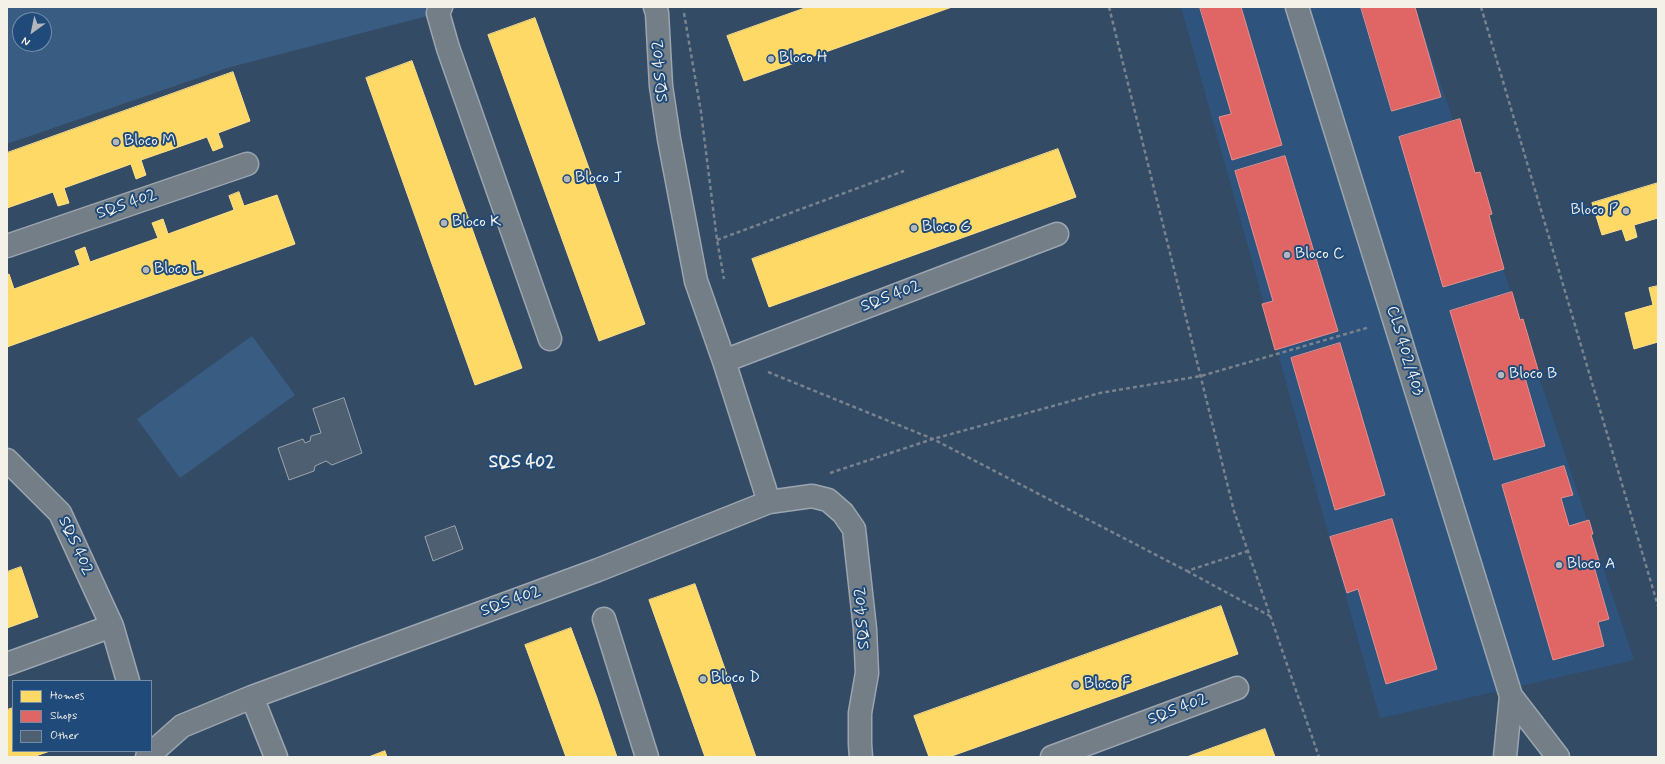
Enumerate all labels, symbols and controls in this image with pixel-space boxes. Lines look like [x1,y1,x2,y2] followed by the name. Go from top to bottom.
[12,12,52,52] north arrow
[19,33,33,49] text: N
[649,39,673,103] street label: SQS 402
[779,49,827,69] place label: Bloco H
[766,54,776,64] marker: Bloco H
[124,132,176,152] place label: Bloco M
[111,137,121,147] marker: Bloco M
[575,169,622,189] place label: Bloco J
[562,174,572,184] marker: Bloco J
[94,186,160,224] street label: SQS 402
[1570,201,1618,221] place label: Bloco P
[1621,206,1631,216] marker: Bloco P
[452,213,501,233] place label: Bloco K
[439,218,449,228] marker: Bloco K
[922,218,971,238] place label: Bloco G
[909,223,919,233] marker: Bloco G
[1295,245,1344,265] place label: Bloco C
[1282,250,1292,260] marker: Bloco C
[154,260,202,280] place label: Bloco L
[141,265,151,275] marker: Bloco L
[858,277,924,317] street label: SQS 402
[1381,304,1427,398] street label: CLS 402/403
[1509,365,1557,385] place label: Bloco B
[1496,370,1506,380] marker: Bloco B
[489,453,555,473] district label: SQS 402
[53,514,97,578] street label: SQS 402
[1567,555,1615,575] place label: Bloco A
[1554,560,1564,570] marker: Bloco A
[478,582,544,622] street label: SQS 402
[851,586,875,650] street label: SQS 402
[711,669,760,689] place label: Bloco D
[698,674,708,684] marker: Bloco D
[1084,675,1130,695] place label: Bloco F
[12,680,152,752] legend
[1071,680,1081,690] marker: Bloco F
[50,688,85,704] text: Homes
[1145,690,1211,730] street label: SQS 402
[50,708,77,724] text: Shops
[50,728,79,744] text: Other

